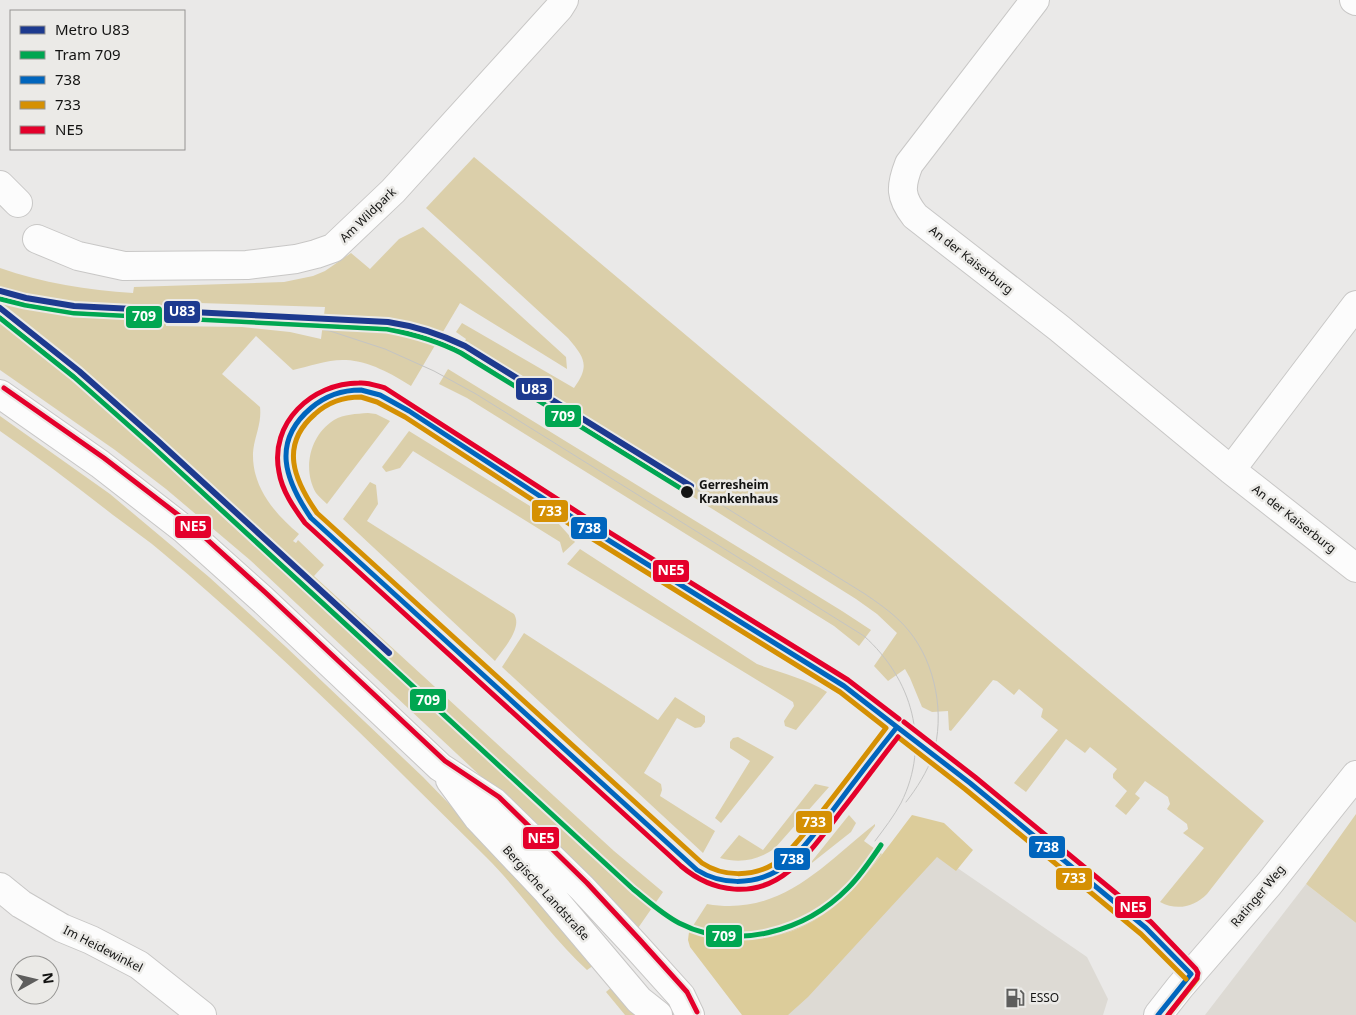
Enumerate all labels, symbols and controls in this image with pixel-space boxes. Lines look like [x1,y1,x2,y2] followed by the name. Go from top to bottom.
[10,10,185,150] legend
[55,19,129,39] text: Metro U83
[55,44,121,64] text: Tram 709
[55,69,81,89] text: 738
[55,94,81,114] text: 733
[55,119,83,139] text: NE5
[336,183,400,246] street label: Am Wildpark
[926,221,1017,298] street label: An der Kaiserburg
[163,300,201,324] line badge: U83
[169,301,195,320] text: U83
[125,305,163,329] line badge: 709
[132,306,156,325] text: 709
[515,377,553,401] line badge: U83
[521,379,547,398] text: U83
[544,404,582,428] line badge: 709
[551,406,575,425] text: 709
[699,476,778,507] place label: Gerresheim Krankenhaus
[1249,480,1340,557] street label: An der Kaiserburg
[679,484,695,500] marker: Gerresheim Krankenhaus
[531,499,569,523] line badge: 733
[538,501,562,520] text: 733
[174,515,212,539] line badge: NE5
[179,516,207,535] text: NE5
[570,516,608,540] line badge: 738
[577,518,601,537] text: 738
[652,559,690,583] line badge: NE5
[657,560,685,579] text: NE5
[409,688,447,712] line badge: 709
[416,690,440,709] text: 709
[795,810,833,834] line badge: 733
[802,812,826,831] text: 733
[522,826,560,850] line badge: NE5
[527,828,555,847] text: NE5
[1028,835,1066,859] line badge: 738
[1035,837,1059,856] text: 738
[499,842,594,944] street label: Bergische Landstraße
[773,847,811,871] line badge: 738
[780,849,804,868] text: 738
[1227,861,1289,930] street label: Ratinger Weg
[1055,867,1093,891] line badge: 733
[1062,868,1086,887] text: 733
[1114,895,1152,919] line badge: NE5
[1119,897,1147,916] text: NE5
[60,921,146,976] street label: Im Heidewinkel
[705,924,743,948] line badge: 709
[712,926,736,945] text: 709
[10,955,60,1005] north arrow
[38,971,59,985] text: N
[1004,987,1026,1009] fuel station icon: ESSO
[1030,989,1059,1006] place label: ESSO

